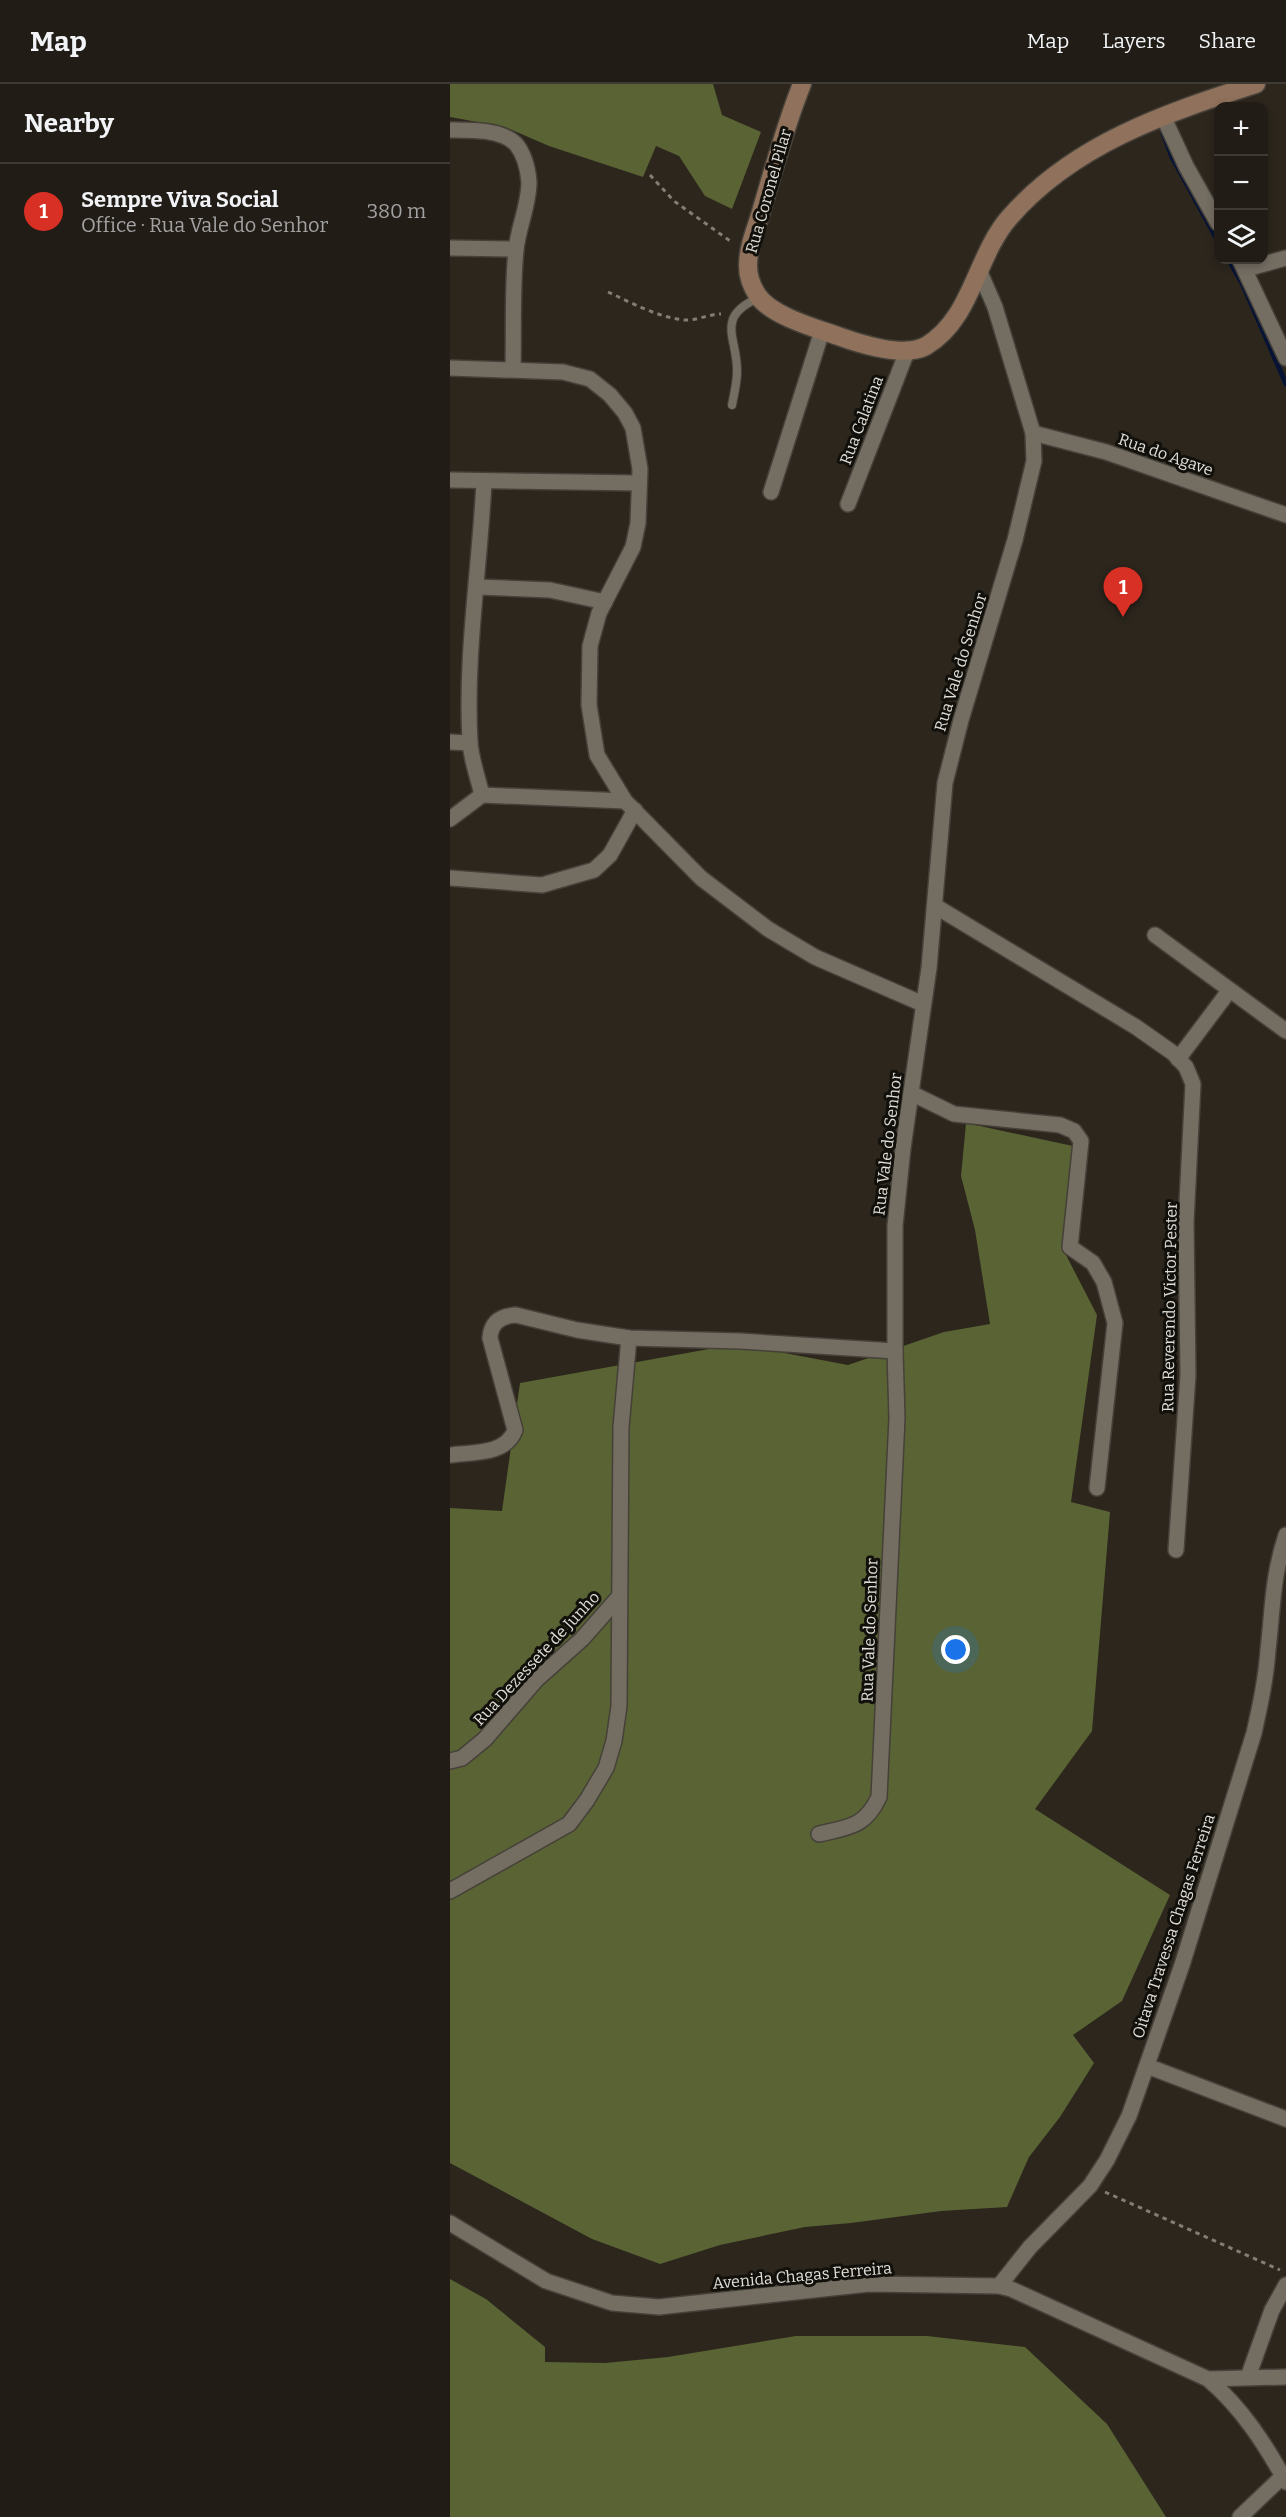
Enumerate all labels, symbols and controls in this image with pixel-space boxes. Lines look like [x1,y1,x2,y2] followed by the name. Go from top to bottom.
[30,25,87,58] text: Map
[1027,28,1069,54] text: Map
[1102,28,1166,54] text: Layers
[1199,28,1256,54] text: Share
[1214,102,1268,264] map controls
[1214,102,1268,156] button: +
[24,108,114,139] text: Nearby
[742,127,795,255] street label: Rua Coronel Pilar
[1214,156,1268,210] button: −
[81,186,279,213] text: Sempre Viva Social
[39,199,48,223] text: 1
[367,199,426,223] text: 380 m
[1214,210,1268,264] button: layers
[81,213,328,237] text: Office · Rua Vale do Senhor
[836,373,887,467] street label: Rua Calatina
[1116,429,1216,480] street label: Rua do Agave
[1104,568,1142,617] pin: 1
[930,591,991,734] street label: Rua Vale do Senhor
[869,1072,906,1216] street label: Rua Vale do Senhor
[1158,1202,1181,1412] street label: Rua Reverendo Victor Pester
[858,1558,881,1702] street label: Rua Vale do Senhor
[469,1587,603,1729] street label: Rua Dezessete de Junho
[941,1635,970,1664] your location
[1128,1811,1219,2041] street label: Oitava Travessa Chagas Ferreira
[712,2258,893,2293] street label: Avenida Chagas Ferreira

